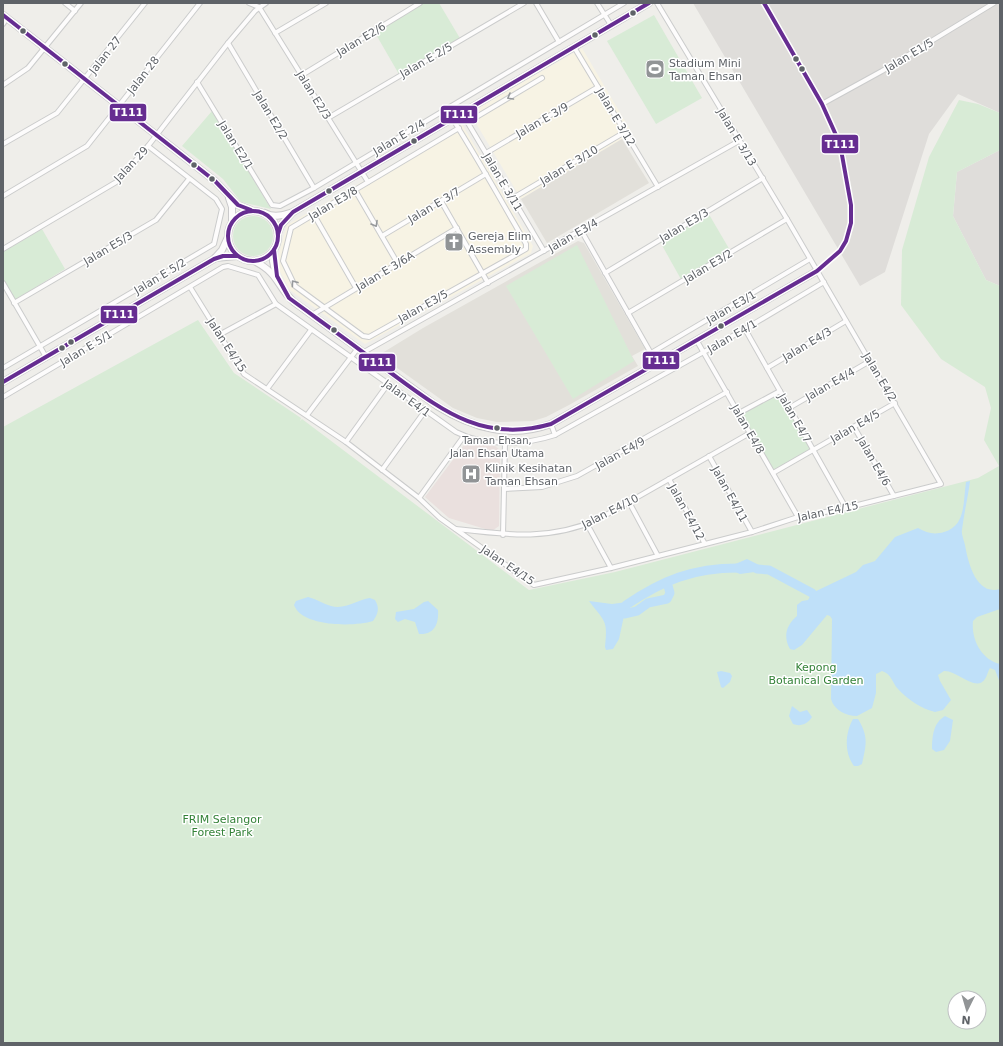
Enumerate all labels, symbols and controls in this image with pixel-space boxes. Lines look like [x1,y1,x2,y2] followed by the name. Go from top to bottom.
[628,8,638,18] unlabelled marker
[334,20,388,60] street label: Jalan E2/6
[18,26,28,36] unlabelled marker
[590,30,600,40] unlabelled marker
[86,34,124,78] street label: Jalan 27
[882,36,936,76] street label: Jalan E1/5
[397,40,455,81] street label: Jalan E 2/5
[124,54,162,98] street label: Jalan 28
[791,54,801,64] unlabelled marker
[668,57,742,83] place label: Stadium Mini Taman Ehsan
[644,58,666,80] sports icon: Stadium Mini Taman Ehsan
[60,59,70,69] unlabelled marker
[797,64,807,74] unlabelled marker
[293,68,334,122] street label: Jalan E2/3
[593,85,638,149] street label: Jalan E 3/12
[250,88,290,142] street label: Jalan E2/2
[507,92,514,99] one-way arrow
[513,100,571,141] street label: Jalan E 3/9
[109,103,147,122] line badge: T111
[440,105,478,124] line badge: T111
[714,105,759,169] street label: Jalan E 3/13
[113,106,143,119] text: T111
[444,108,474,121] text: T111
[370,117,428,159] street label: Jalan E 2/4
[215,118,256,172] street label: Jalan E2/1
[821,134,859,154] line badge: T111
[409,136,419,146] unlabelled marker
[825,138,855,151] text: T111
[537,143,601,188] street label: Jalan E 3/10
[111,144,151,186] street label: Jalan 29
[480,150,525,214] street label: Jalan E 3/11
[189,160,199,170] unlabelled marker
[207,174,217,184] unlabelled marker
[306,184,360,224] street label: Jalan E3/8
[405,185,463,227] street label: Jalan E 3/7
[324,186,334,196] unlabelled marker
[657,206,711,246] street label: Jalan E3/3
[545,216,600,255] street label: Jalan E3/4
[370,220,377,227] one-way arrow
[81,229,135,269] street label: Jalan E5/3
[468,230,531,256] place label: Gereja Elim Assembly
[443,231,465,253] church icon: Gereja Elim Assembly
[681,247,735,287] street label: Jalan E3/2
[353,249,417,294] street label: Jalan E 3/6A
[131,256,189,298] street label: Jalan E 5/2
[292,280,299,287] one-way arrow
[395,287,450,326] street label: Jalan E3/5
[703,288,758,327] street label: Jalan E3/1
[100,305,138,324] line badge: T111
[104,308,134,321] text: T111
[204,315,249,375] street label: Jalan E4/15
[704,317,759,356] street label: Jalan E4/1
[716,321,726,331] unlabelled marker
[329,325,339,335] unlabelled marker
[780,325,834,365] street label: Jalan E4/3
[57,328,115,370] street label: Jalan E 5/1
[66,337,76,347] unlabelled marker
[57,343,67,353] unlabelled marker
[859,350,899,404] street label: Jalan E4/2
[642,351,680,370] line badge: T111
[358,353,396,372] line badge: T111
[646,354,676,367] text: T111
[362,356,392,369] text: T111
[802,365,857,404] street label: Jalan E4/4
[380,376,433,420] street label: Jalan E4/1
[775,390,814,445] street label: Jalan E4/7
[728,401,767,456] street label: Jalan E4/8
[827,407,882,446] street label: Jalan E4/5
[492,423,502,433] marker: Taman Ehsan, Jalan Ehsan Utama
[854,433,893,488] street label: Jalan E4/6
[592,434,647,473] street label: Jalan E4/9
[449,435,544,459] place label: Taman Ehsan, Jalan Ehsan Utama
[484,462,572,488] place label: Klinik Kesihatan Taman Ehsan
[460,463,482,485] hospital icon: Klinik Kesihatan Taman Ehsan
[708,463,750,524] street label: Jalan E4/11
[665,481,707,542] street label: Jalan E4/12
[579,492,641,532] street label: Jalan E4/10
[795,499,860,524] street label: Jalan E4/15
[478,542,537,588] street label: Jalan E4/15
[768,661,864,687] park label: Kepong Botanical Garden
[183,813,262,839] park label: FRIM Selangor Forest Park
[947,990,987,1030] north arrow
[961,1013,971,1026] text: N

